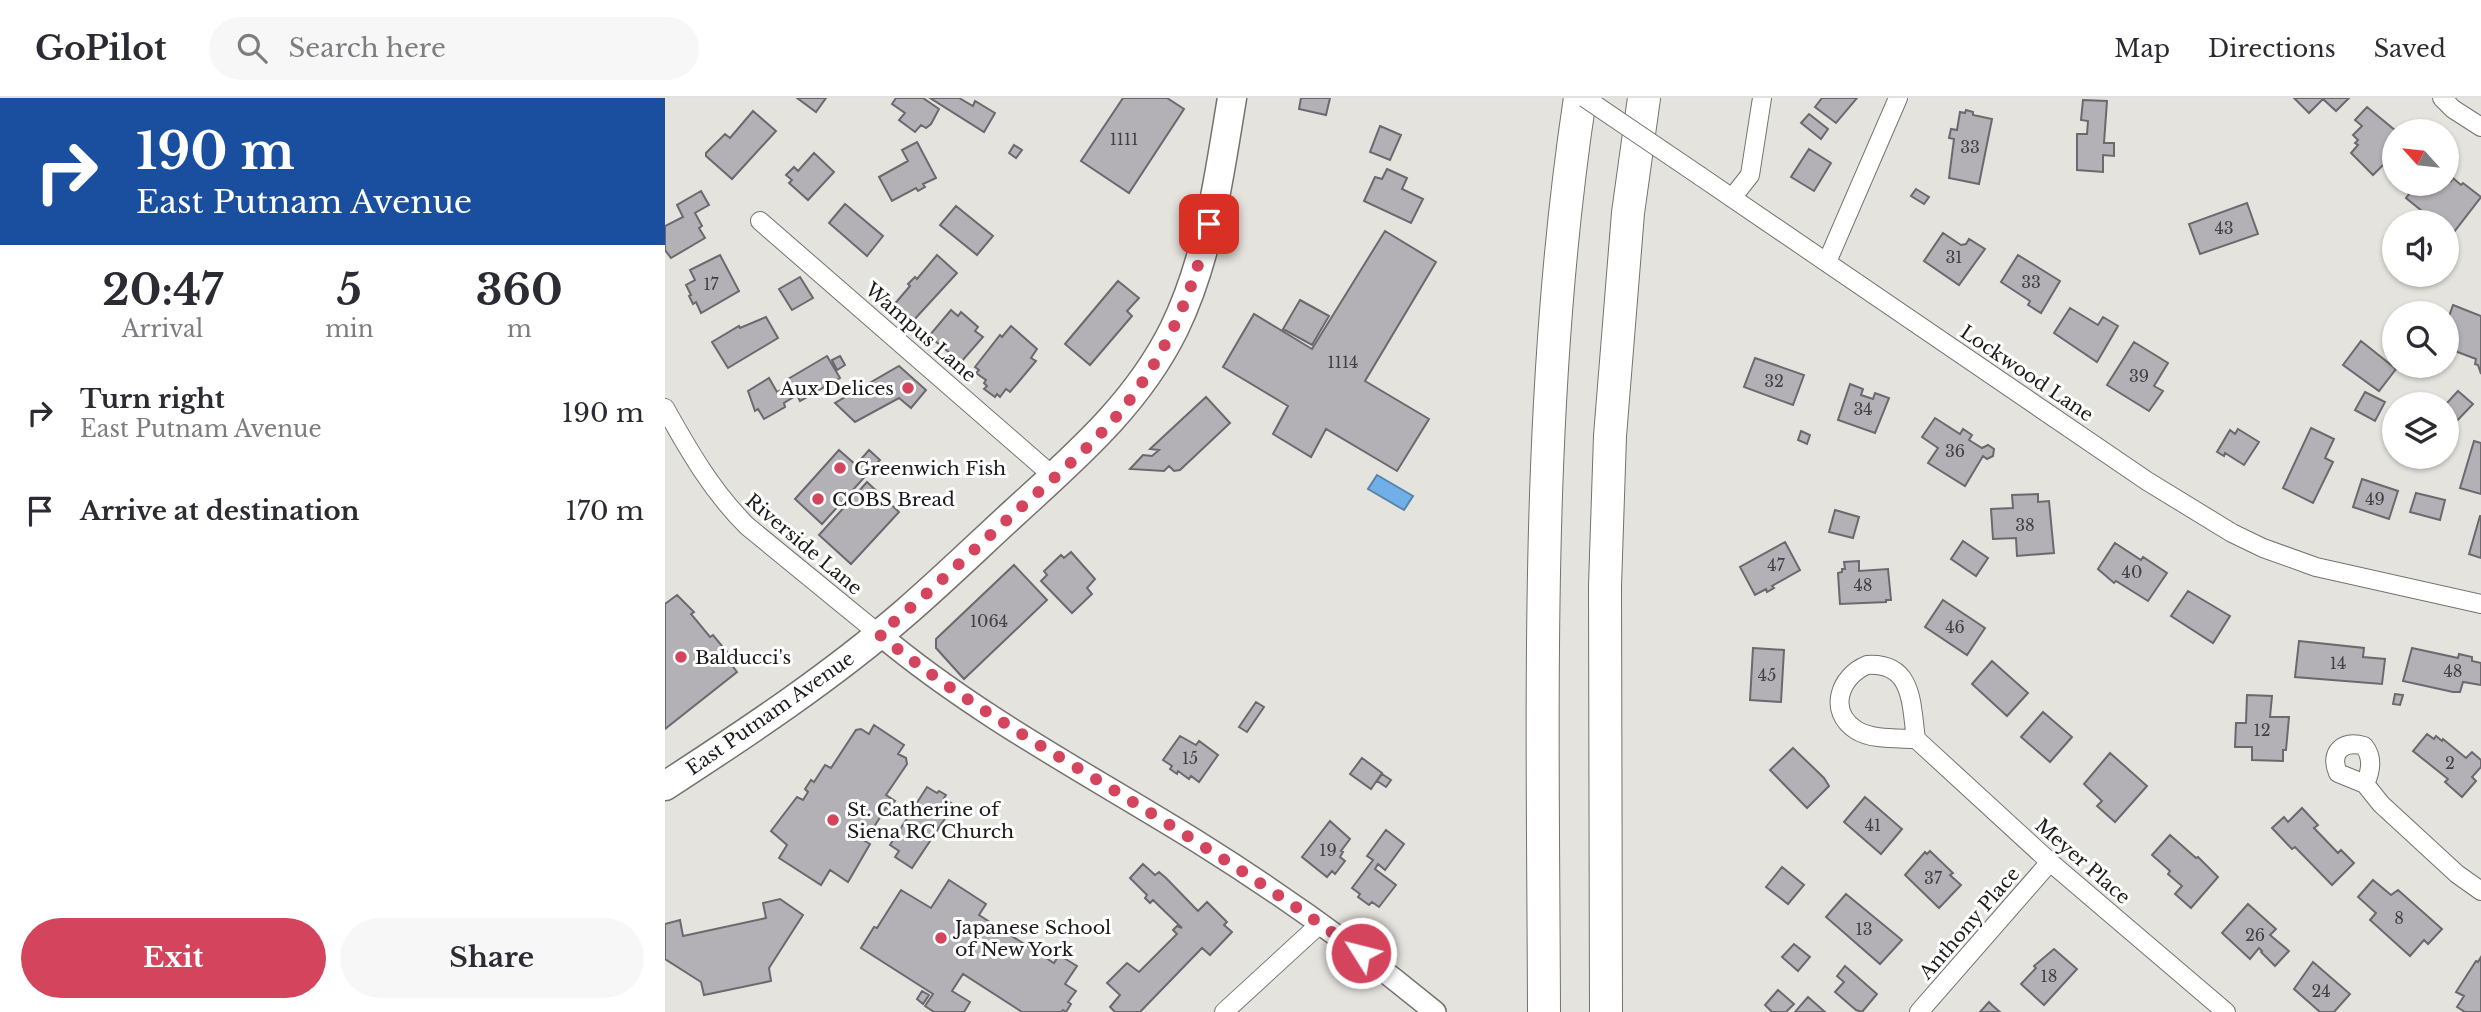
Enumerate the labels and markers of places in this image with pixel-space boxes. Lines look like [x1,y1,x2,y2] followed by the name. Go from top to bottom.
[1179,194,1239,254] pin
[779,377,894,400] place label: Aux Delices
[900,380,916,396] marker: Aux Delices
[854,457,1006,480] place label: Greenwich Fish
[832,460,848,476] marker: Greenwich Fish
[832,488,955,511] place label: COBS Bread
[810,491,826,507] marker: COBS Bread
[695,646,791,669] place label: Balducci's
[673,649,689,665] marker: Balducci's
[847,798,1014,843] place label: St. Catherine of Siena RC Church
[825,812,841,828] marker: St. Catherine of Siena RC Church
[952,916,1111,961] place label: Japanese School of New York
[933,930,949,946] marker: Japanese School of New York

